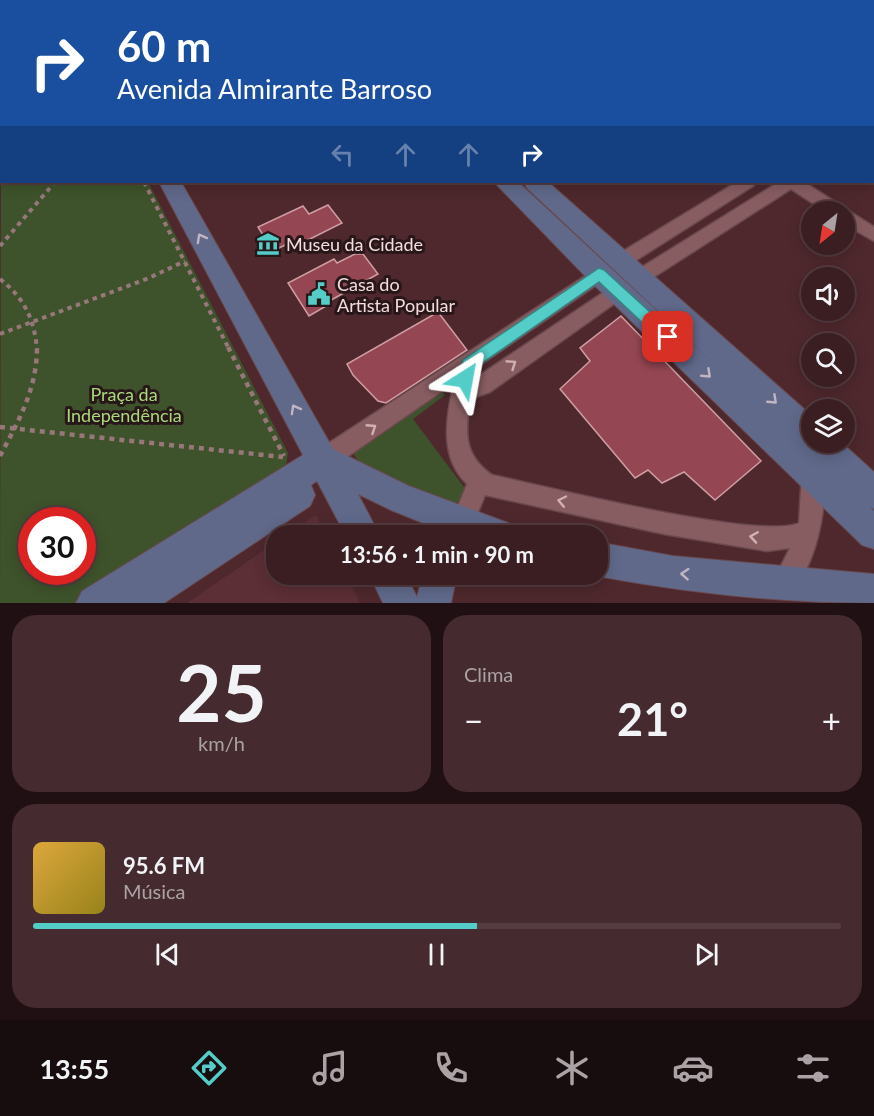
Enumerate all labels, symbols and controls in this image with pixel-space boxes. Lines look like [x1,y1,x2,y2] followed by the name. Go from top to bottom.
[117,21,211,71] text: 60 m
[18,24,96,102] icon: right
[117,72,432,105] text: Avenida Almirante Barroso
[326,138,359,171] icon: left
[389,138,422,171] icon: ahead
[452,138,485,171] icon: ahead
[515,138,548,171] icon: right
[801,201,855,255] north arrow
[801,201,855,453] map controls
[255,231,281,257] museum icon: Museu da Cidade
[286,233,423,255] place label: Museu da Cidade
[197,234,208,244] one-way arrow
[801,267,855,321] button: sound
[337,273,455,316] place label: Casa do Artista Popular
[306,281,332,307] public building icon: Casa do Artista Popular
[642,311,693,362] pin
[651,320,684,353] icon: arrive
[801,333,855,387] button: search
[433,347,497,411] position arrow
[506,360,517,371] one-way arrow
[700,367,711,378] one-way arrow
[66,383,182,426] park label: Praça da Independência
[766,393,776,404] one-way arrow
[801,399,855,453] button: layers
[291,404,302,415] one-way arrow
[365,424,376,435] one-way arrow
[557,496,567,509] one-way arrow
[18,507,96,585] speed limit sign: 30
[749,531,758,543] one-way arrow
[340,541,534,568] text: 13:56 · 1 min · 90 m
[681,568,690,581] one-way arrow
[176,645,267,739] text: 25
[464,662,513,686] text: Clima
[617,692,688,746] text: 21°
[464,700,483,740] text: −
[822,700,841,740] text: +
[198,731,245,755] text: km/h
[123,852,205,879] text: 95.6 FM
[123,879,186,903] text: Música
[151,938,184,971] icon: previous
[420,938,453,971] icon: pause
[690,938,723,971] icon: next
[188,1047,230,1089] icon: directions
[309,1047,351,1089] icon: music
[430,1047,472,1089] icon: phone
[551,1047,593,1089] icon: climate
[672,1047,714,1089] icon: car
[792,1047,834,1089] icon: filters
[39,1052,109,1085] text: 13:55

